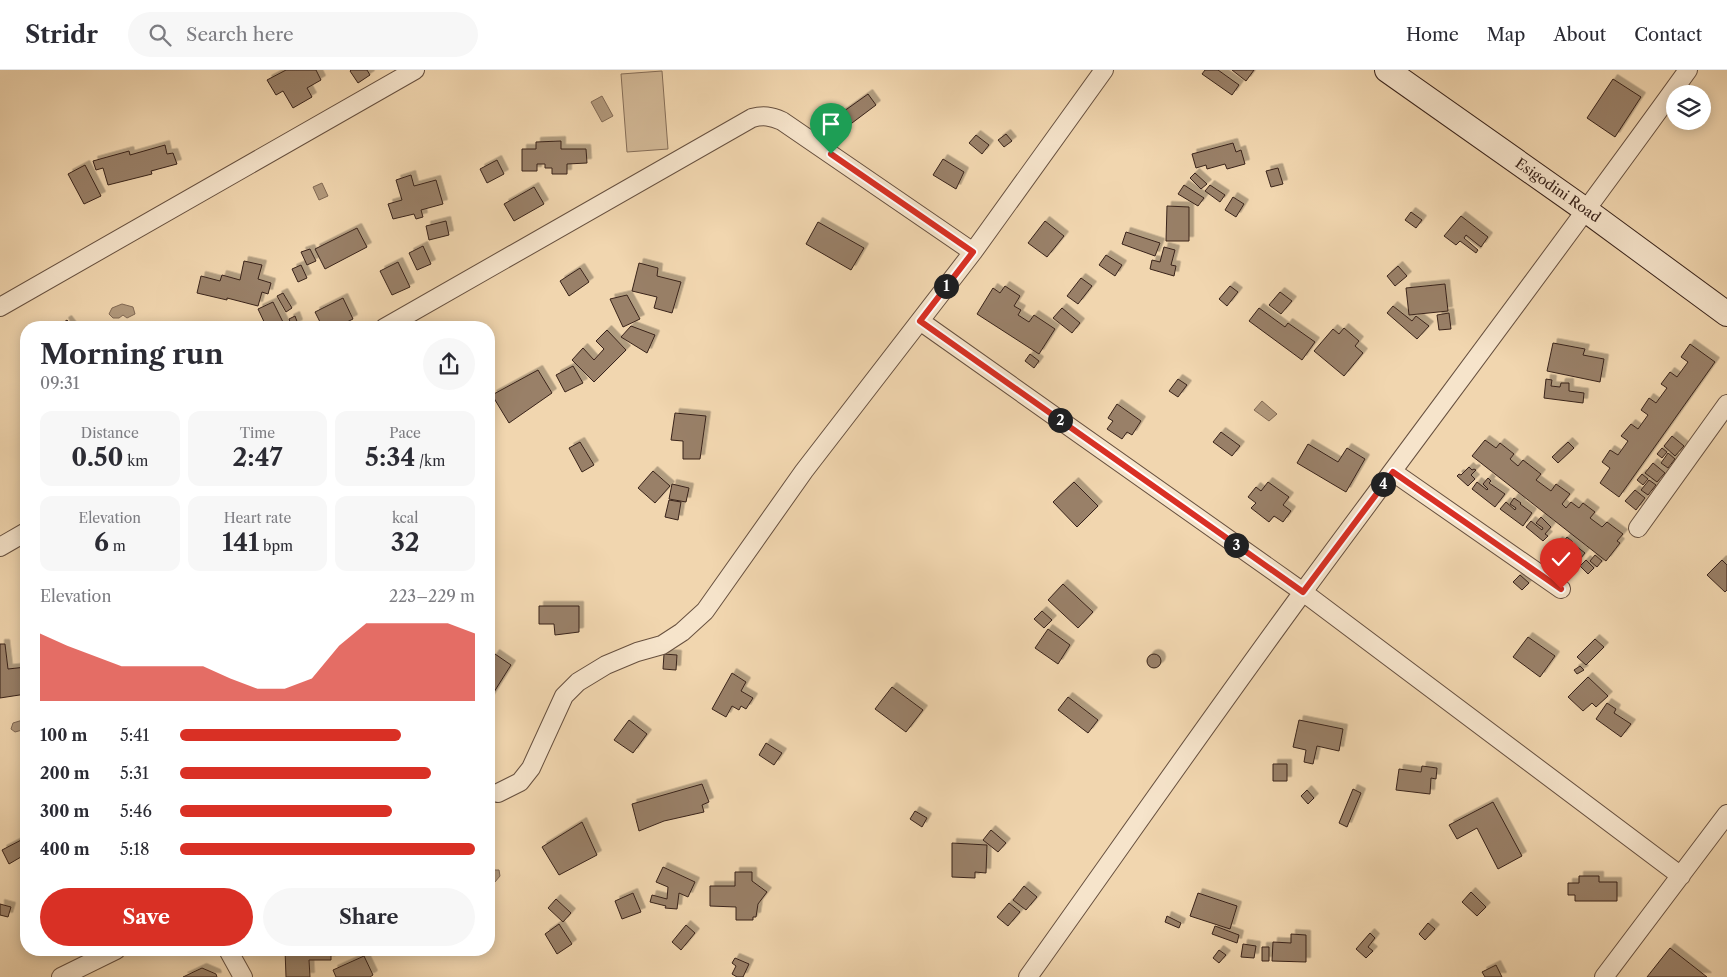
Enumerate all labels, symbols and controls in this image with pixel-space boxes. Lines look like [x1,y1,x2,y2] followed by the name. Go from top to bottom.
[128,12,478,57] search box
[25,20,98,49] text: Stridr
[146,21,174,49] icon: search
[186,23,294,46] text: Search here
[1406,24,1459,46] text: Home
[1487,24,1525,46] text: Map
[1553,24,1606,46] text: About
[1634,24,1702,46] text: Contact
[1666,85,1711,130] map controls
[1666,85,1711,130] button: layers
[810,103,852,154] pin
[817,110,845,138] icon: arrive
[1512,154,1605,226] street label: Esigodini Road
[934,274,958,298] pin: 1
[943,277,950,295] text: 1
[40,337,224,371] text: Morning run
[423,338,475,390] button: share
[40,373,80,393] text: 09:31
[1048,408,1072,432] pin: 2
[1056,411,1065,429] text: 2
[81,424,139,442] text: Distance
[240,424,275,442] text: Time
[389,424,421,442] text: Pace
[71,442,124,473] text: 0.50
[232,442,283,473] text: 2:47
[365,442,415,473] text: 5:34
[124,452,148,470] text: km
[415,452,445,470] text: /km
[1370,472,1396,496] pin: 4
[1379,475,1388,493] text: 4
[79,509,141,527] text: Elevation
[224,509,291,527] text: Heart rate
[392,509,418,527] text: kcal
[94,527,109,558] text: 6
[222,527,259,558] text: 141
[391,527,420,558] text: 32
[1224,532,1248,558] pin: 3
[1233,536,1240,554] text: 3
[109,537,126,555] text: m
[259,537,293,555] text: bpm
[1540,538,1582,589] pin
[1547,545,1575,573] icon: check
[40,586,111,606] text: Elevation
[389,586,475,606] text: 223–229 m
[40,725,87,745] text: 100 m
[120,725,149,745] text: 5:41
[40,763,90,783] text: 200 m
[120,763,149,783] text: 5:31
[40,801,89,821] text: 300 m
[120,801,152,821] text: 5:46
[40,839,90,859] text: 400 m
[120,839,149,859] text: 5:18
[40,888,253,946] button: Save
[263,888,475,946] button: Share

